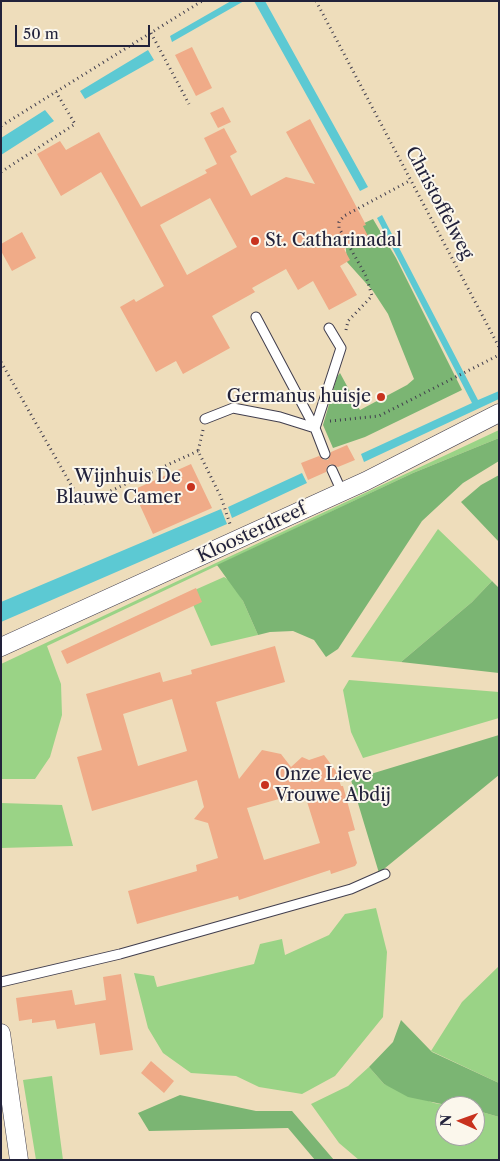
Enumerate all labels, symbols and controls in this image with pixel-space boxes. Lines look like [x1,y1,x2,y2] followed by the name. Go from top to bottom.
[18,15,152,47] scale bar
[23,24,59,43] text: 50 m
[400,143,478,263] street label: Christoffelweg
[265,230,402,252] place label: St. Catharinadal
[249,235,261,247] marker: St. Catharinadal
[227,386,371,408] place label: Germanus huisje
[375,391,387,403] marker: Germanus huisje
[56,466,181,508] place label: Wijnhuis De Blauwe Camer
[185,481,197,493] marker: Wijnhuis De Blauwe Camer
[194,498,310,568] street label: Kloosterdreef
[275,764,391,806] place label: Onze Lieve Vrouwe Abdij
[259,779,271,791] marker: Onze Lieve Vrouwe Abdij
[435,1096,485,1146] north arrow
[437,1114,455,1127] text: N

